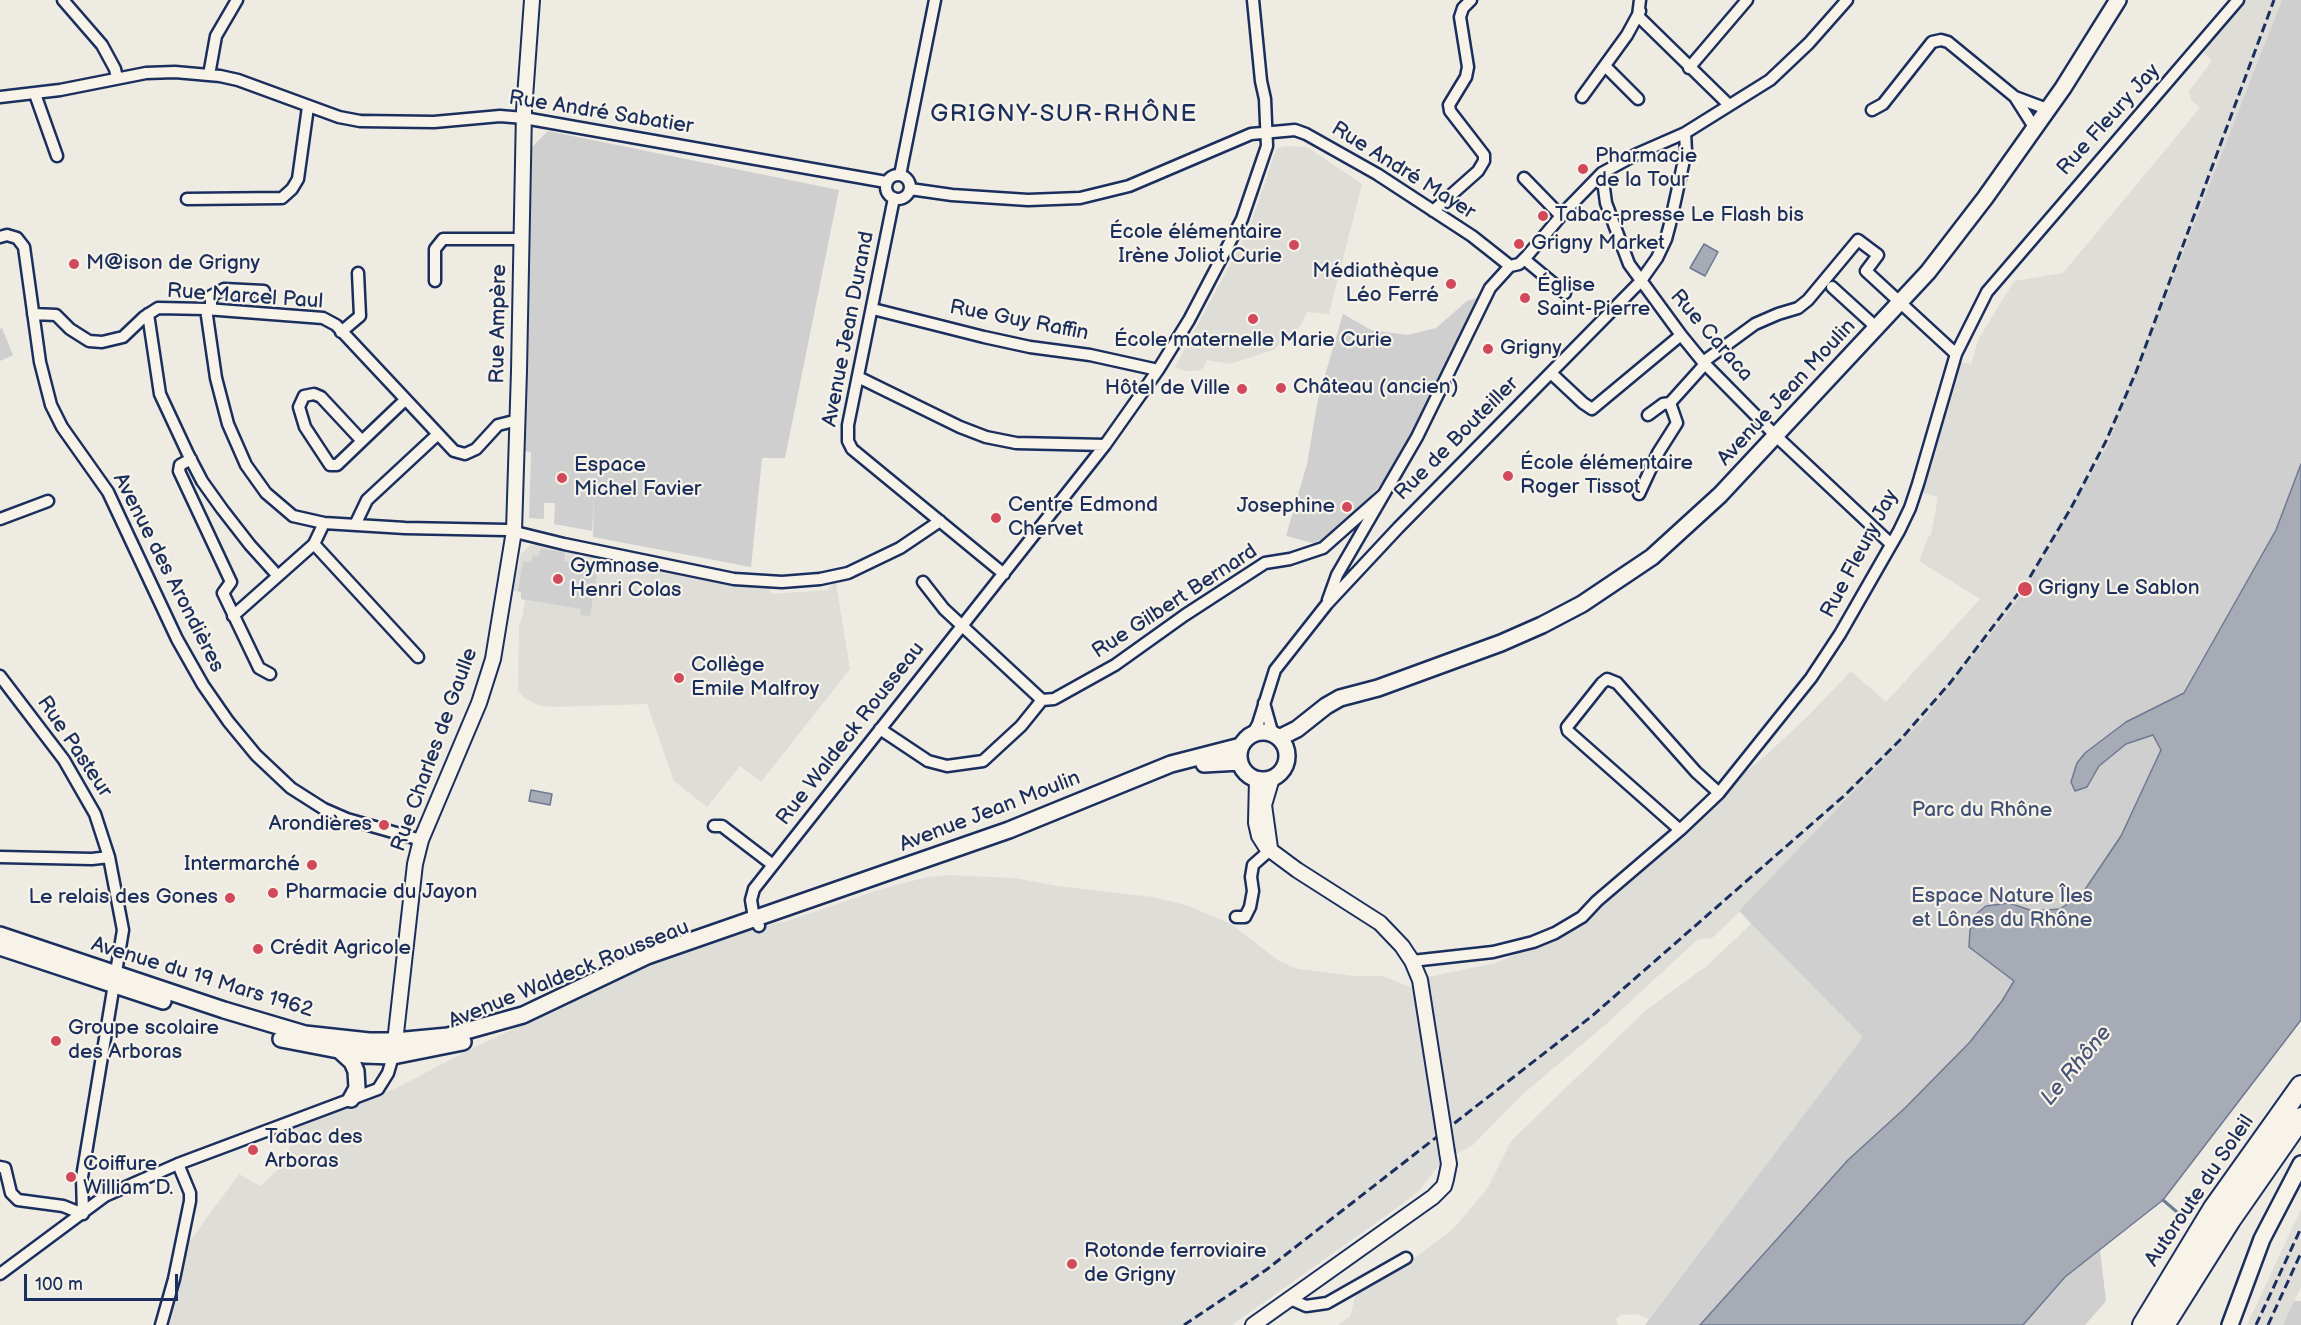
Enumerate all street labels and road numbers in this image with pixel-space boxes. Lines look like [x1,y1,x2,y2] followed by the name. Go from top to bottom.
[2052,59,2166,181] street label: Rue Fleury Jay
[507,86,695,140] street label: Rue André Sabatier
[1326,117,1480,225] street label: Rue André Mayer
[818,229,880,429] street label: Avenue Jean Durand
[485,264,513,384] street label: Rue Ampère
[166,279,324,315] street label: Rue Marcel Paul
[1664,285,1758,387] street label: Rue Caraca
[947,295,1091,347] street label: Rue Guy Raffin
[1712,314,1862,472] street label: Avenue Jean Moulin
[1390,372,1524,506] street label: Rue de Bouteiller
[107,469,229,677] street label: Avenue des Arondières
[1816,486,1904,622] street label: Rue Fleury Jay
[1088,539,1262,665] street label: Rue Gilbert Bernard
[772,637,930,831] street label: Rue Waldeck Rousseau
[386,645,484,855] street label: Rue Charles de Gaulle
[31,691,117,803] street label: Rue Pasteur
[896,766,1084,858] street label: Avenue Jean Moulin
[445,915,693,1035] street label: Avenue Waldeck Rousseau
[88,932,316,1024] street label: Avenue du 19 Mars 1962
[2140,1111,2260,1271] street label: Autoroute du Soleil

